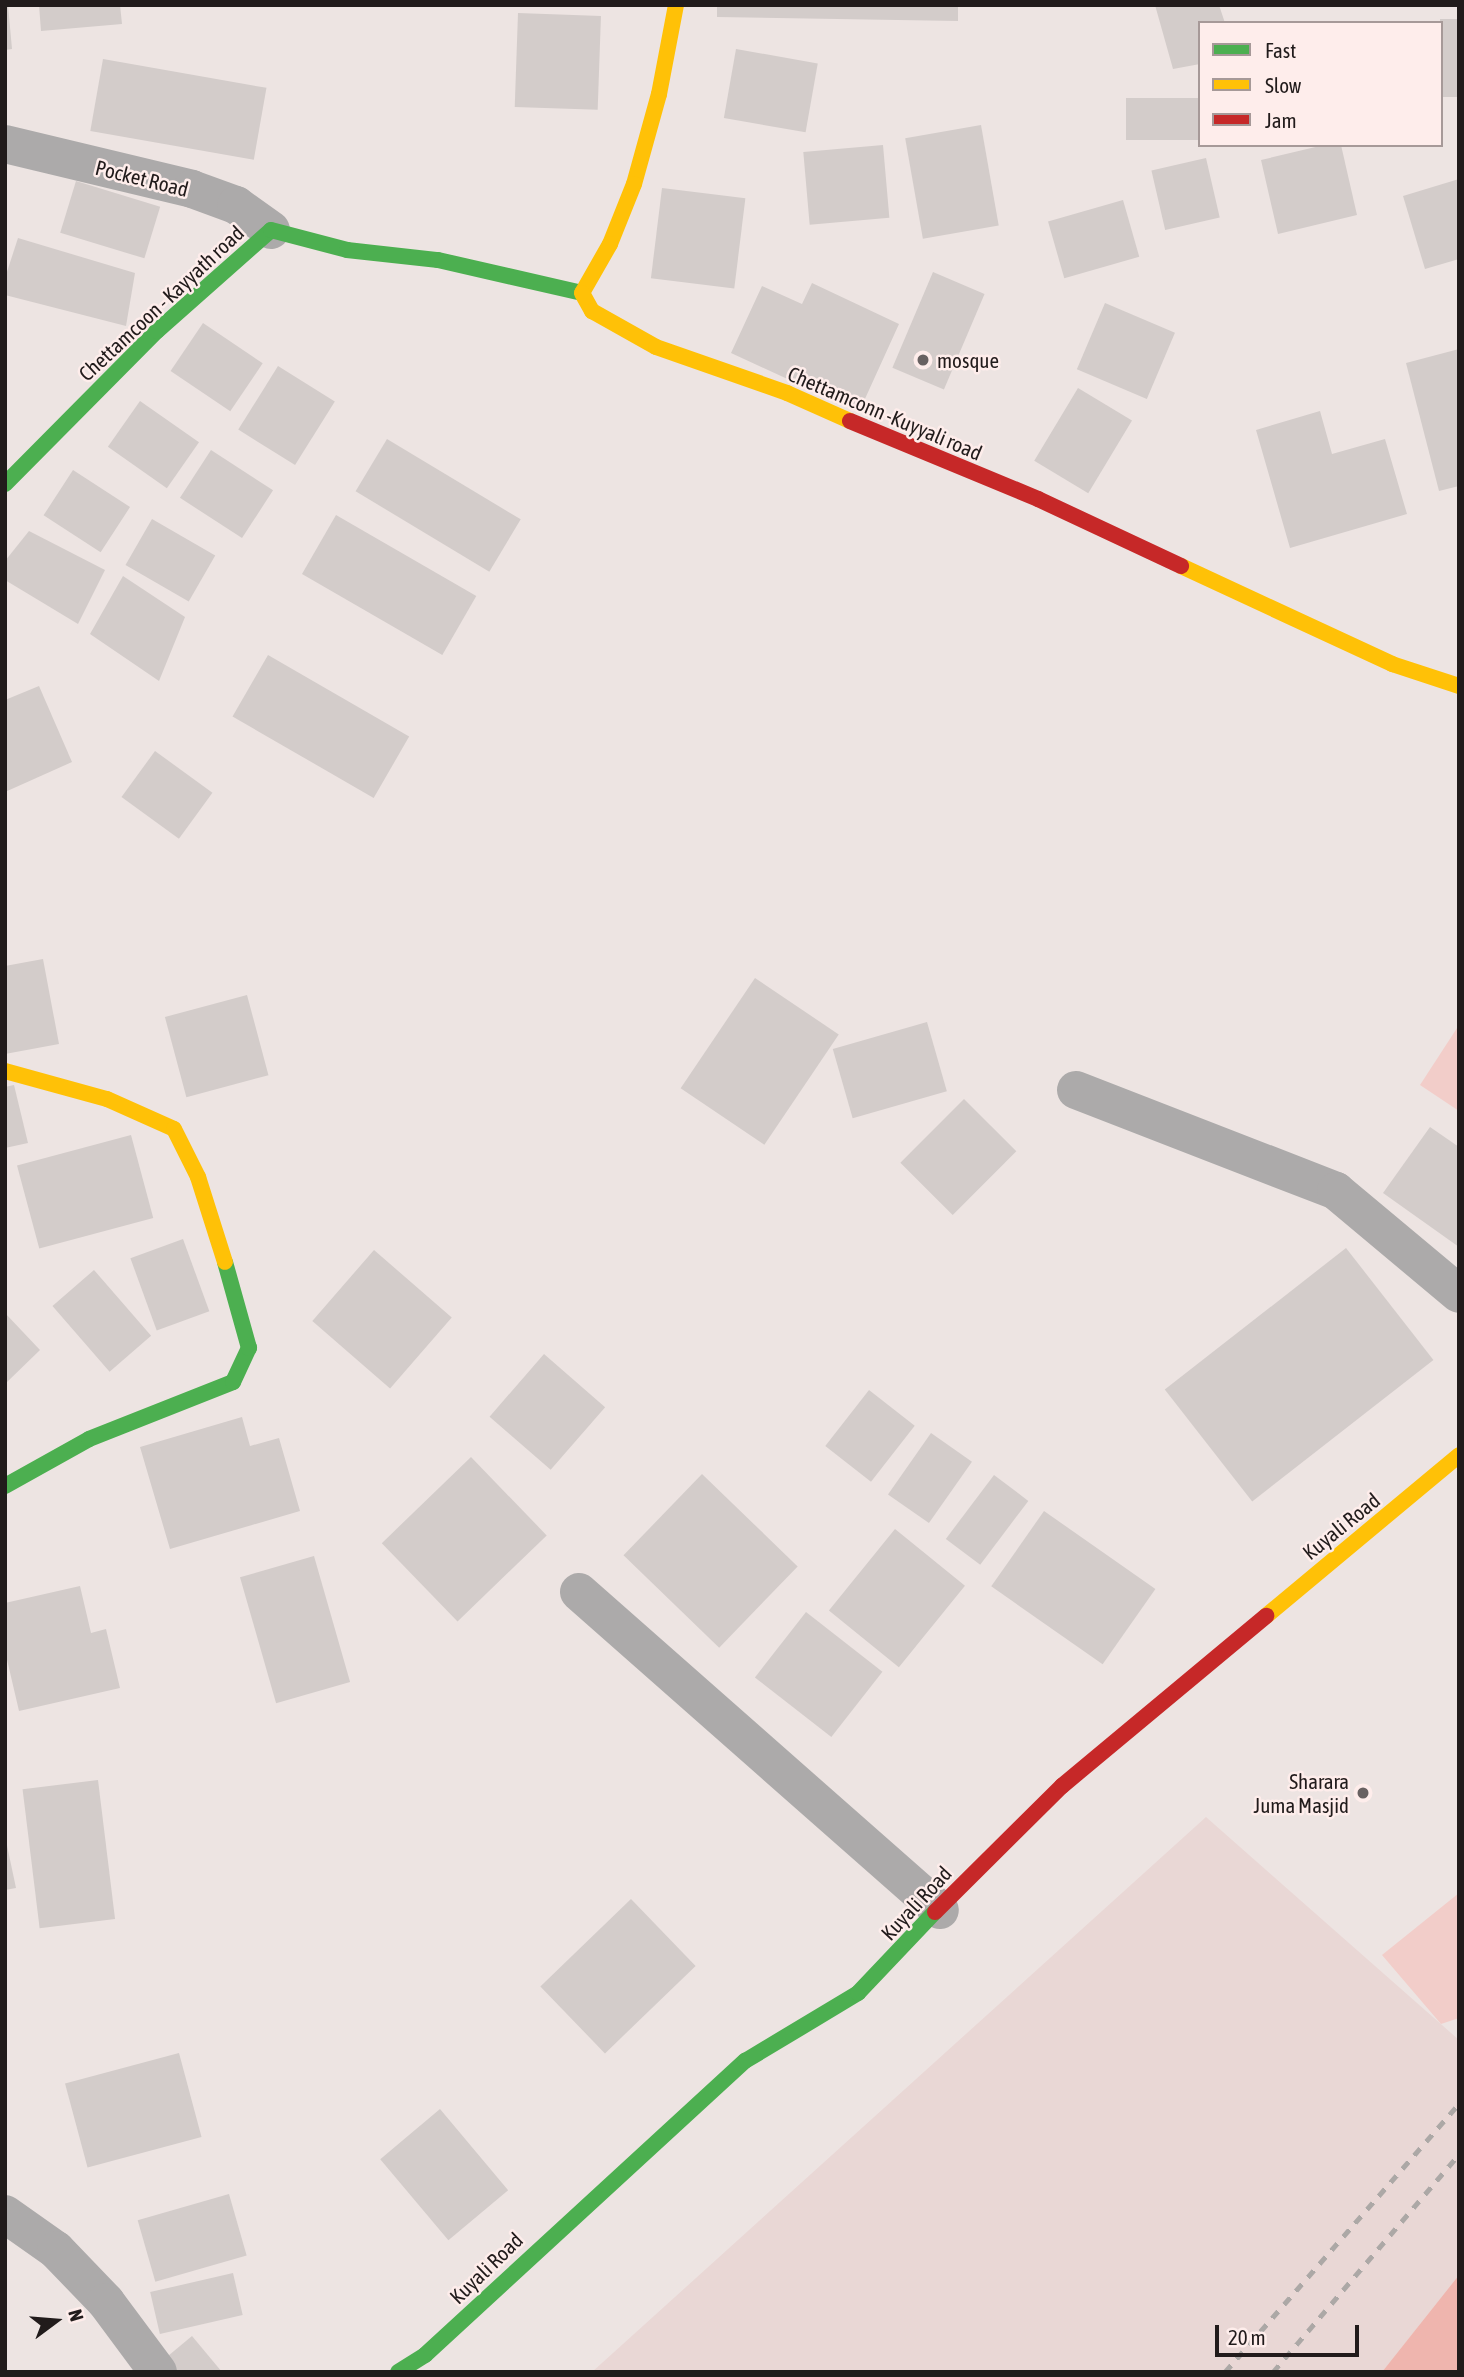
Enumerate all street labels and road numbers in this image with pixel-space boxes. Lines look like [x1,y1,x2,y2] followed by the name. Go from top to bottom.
[93,154,191,202] street label: Pocket Road
[73,220,249,386] street label: Chettamcoon - Kayyath road
[784,361,986,465] street label: Chettamconn -Kuyyali road
[1297,1487,1385,1565] street label: Kuyali Road
[875,1861,957,1945] street label: Kuyali Road
[444,2227,528,2309] street label: Kuyali Road

